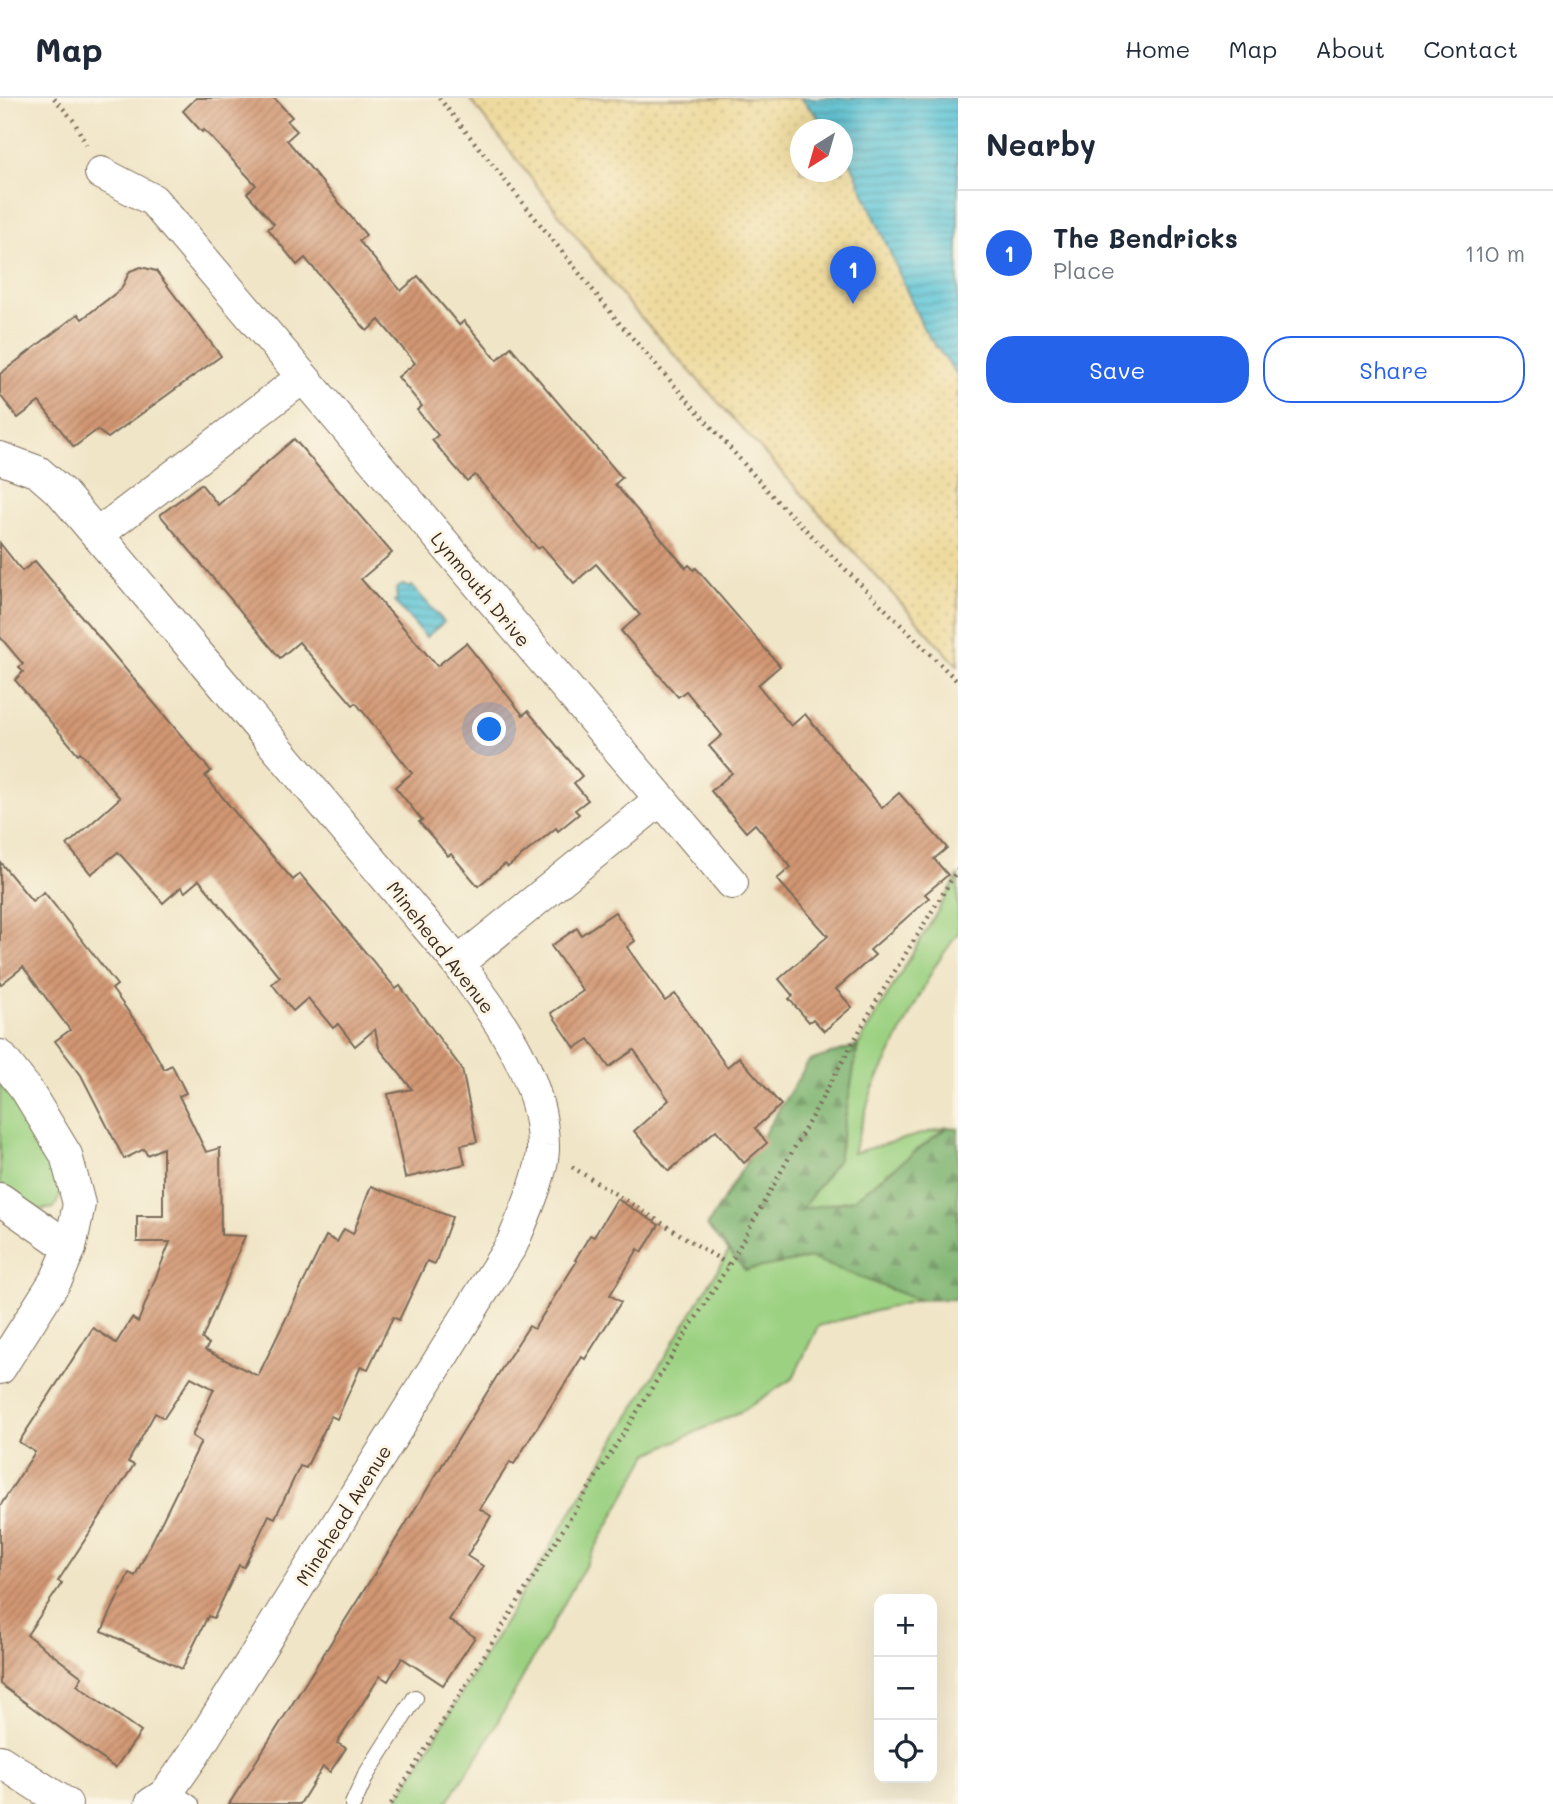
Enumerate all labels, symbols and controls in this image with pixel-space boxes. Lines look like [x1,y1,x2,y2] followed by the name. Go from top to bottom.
[35,27,103,70] text: Map
[1125,33,1190,64] text: Home
[1228,33,1277,64] text: Map
[1315,33,1385,64] text: About
[1423,33,1518,64] text: Contact
[790,119,853,182] north arrow
[986,124,1096,164] text: Nearby
[1053,221,1238,255] text: The Bendricks
[1004,238,1014,268] text: 1
[1465,238,1525,268] text: 110 m
[830,246,876,304] pin: 1
[1053,255,1115,285] text: Place
[986,336,1249,403] button: Save
[1263,336,1525,403] button: Share
[426,526,536,652] street label: Lynmouth Drive
[472,712,506,746] your location
[381,876,501,1018] street label: Minehead Avenue
[290,1440,396,1590] street label: Minehead Avenue
[874,1594,937,1783] map controls
[874,1594,937,1657] button: +
[874,1657,937,1720] button: −
[874,1720,937,1783] button: locate

